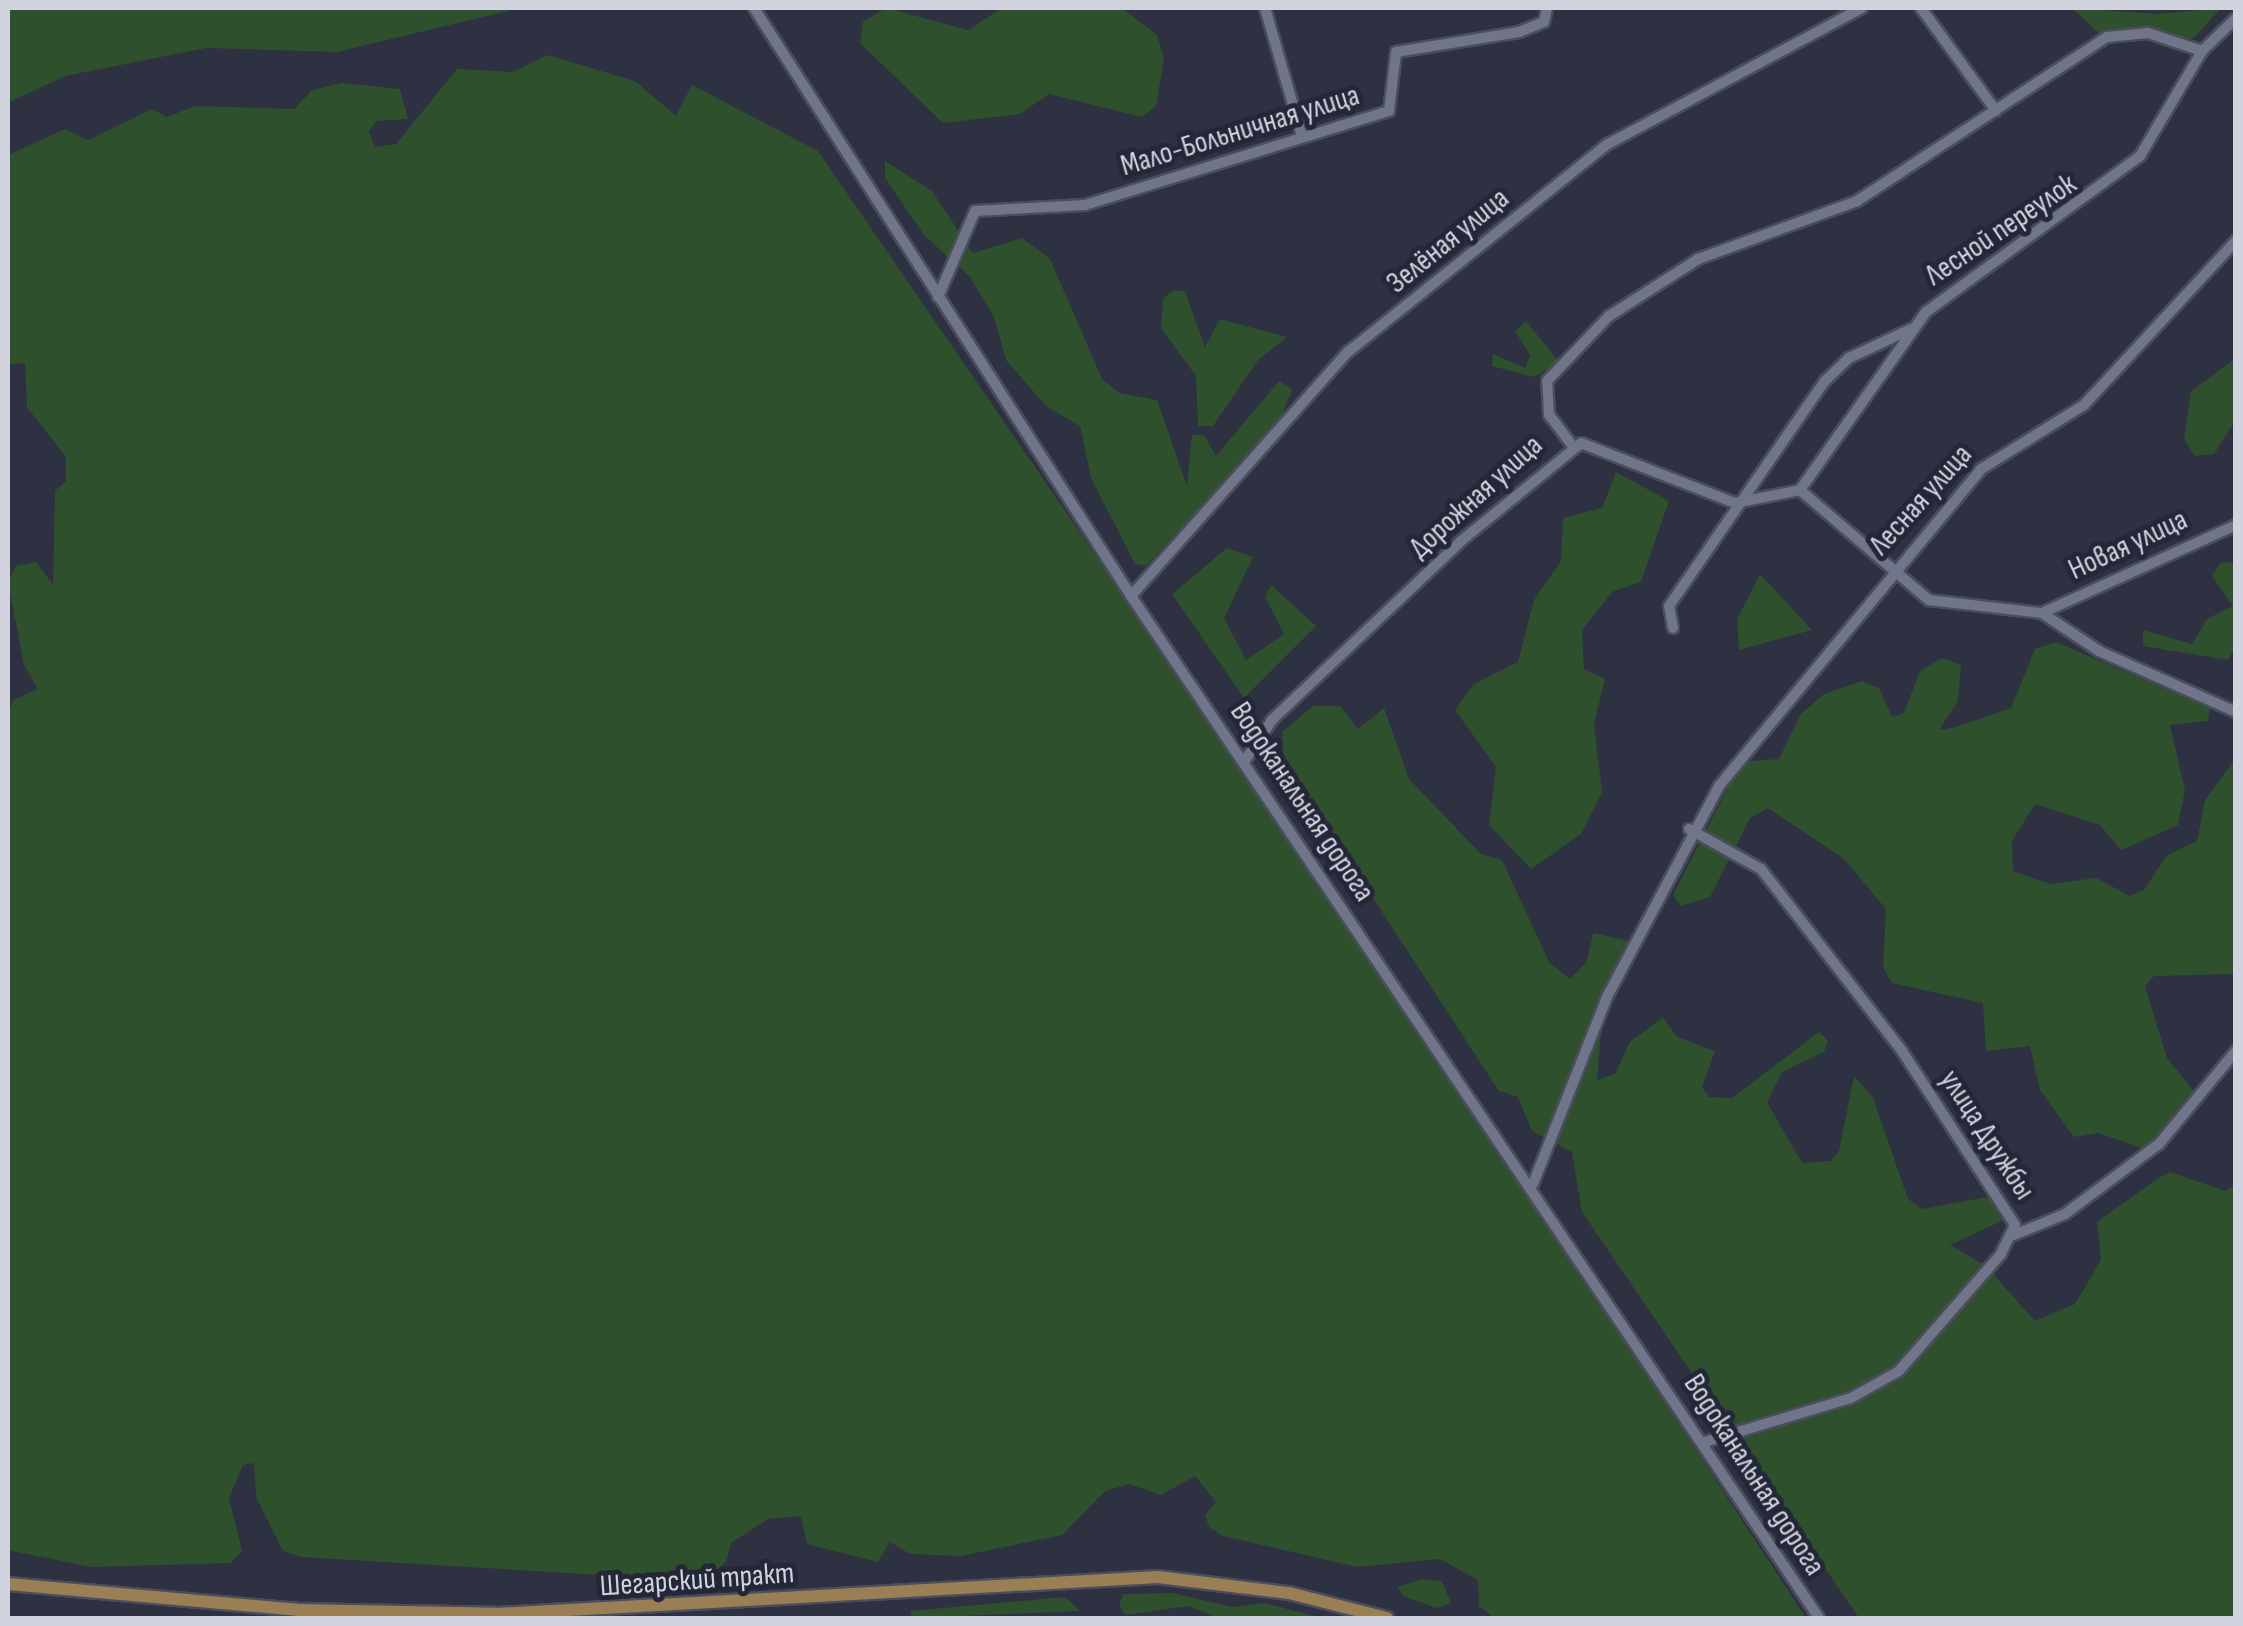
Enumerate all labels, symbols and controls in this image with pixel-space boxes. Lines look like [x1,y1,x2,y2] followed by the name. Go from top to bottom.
[1116,78,1364,184] street label: Мало-Больничная улица
[1919,166,2083,294] street label: Лесной переулок
[1380,181,1516,301] street label: Зелёная улица
[1402,428,1550,566] street label: Дорожная улица
[1862,437,1980,563] street label: Лесная улица
[2063,502,2193,588] street label: Новая улица
[1222,696,1382,908] street label: Водоканальная дорога
[1932,1063,2042,1207] street label: улица Дружбы
[1676,1368,1832,1582] street label: Водоканальная дорога
[599,1555,795,1605] street label: Шегарский тракт

